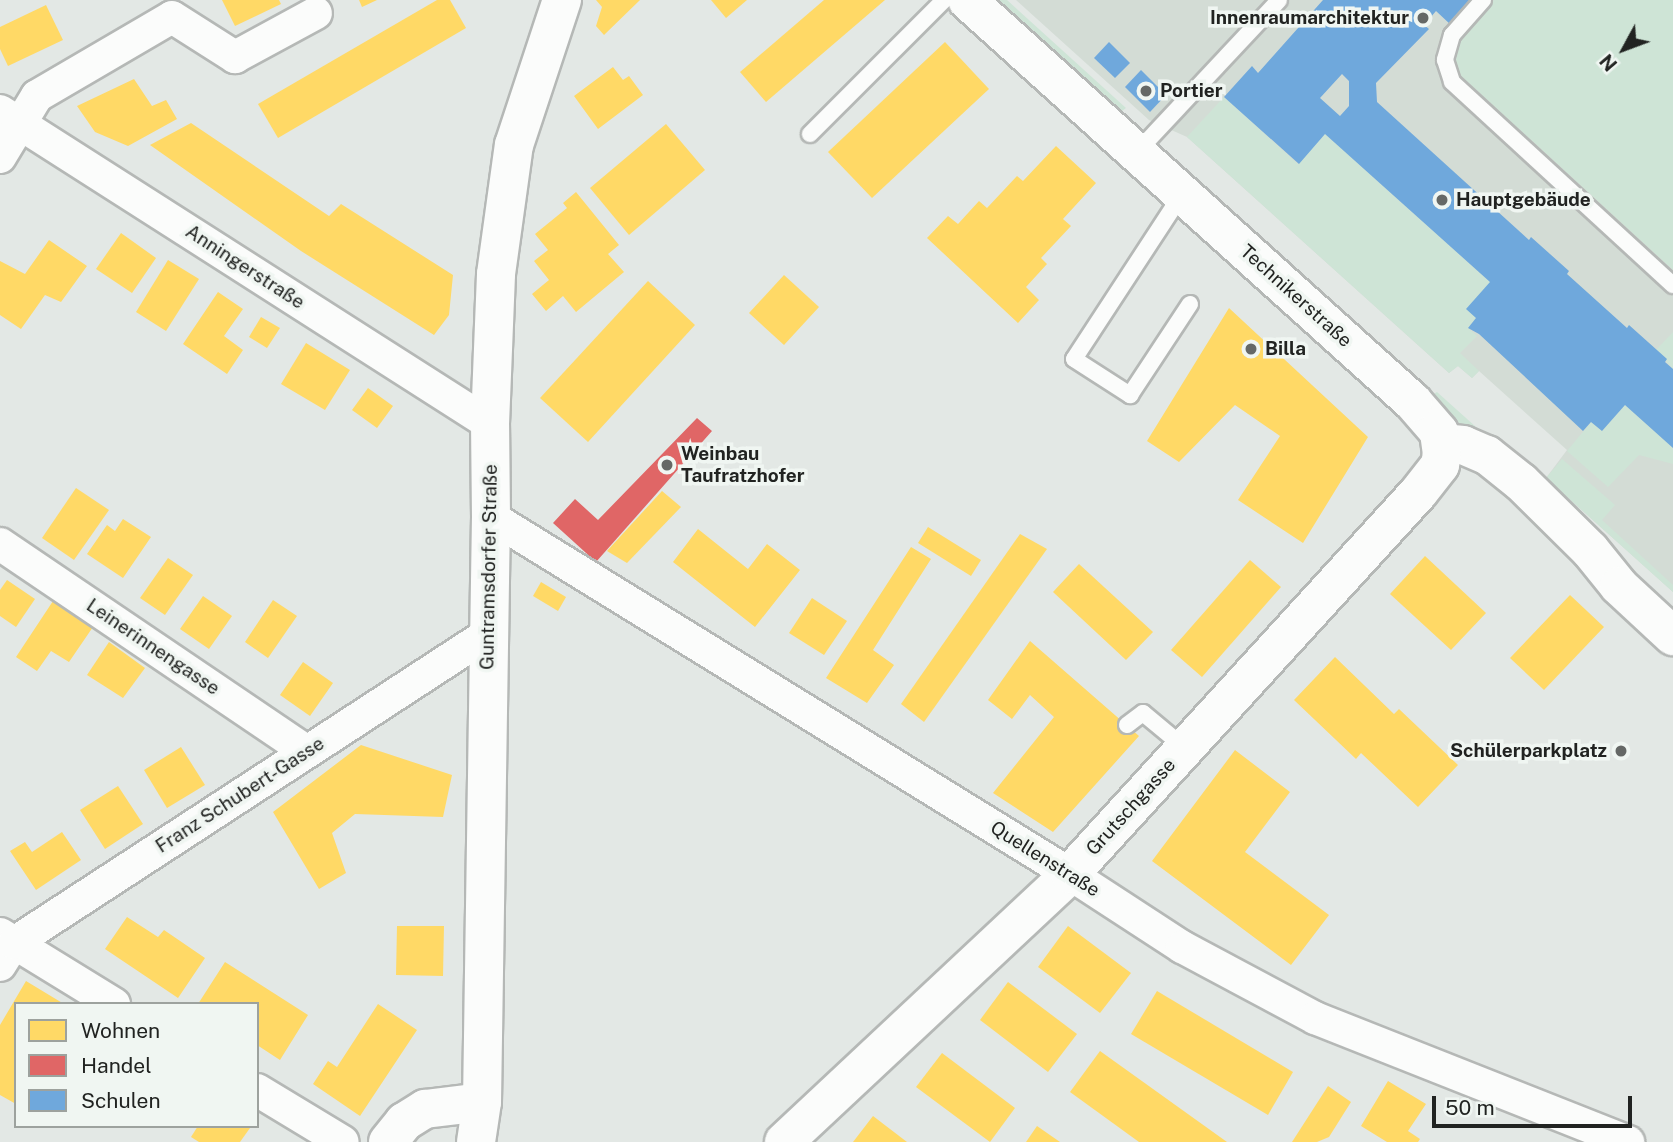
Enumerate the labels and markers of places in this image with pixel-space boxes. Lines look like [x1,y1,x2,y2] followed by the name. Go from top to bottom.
[1210,7,1409,29] place label: Innenraumarchitektur
[1415,10,1431,26] marker: Innenraumarchitektur
[1160,80,1223,102] place label: Portier
[1138,83,1154,99] marker: Portier
[1456,189,1591,211] place label: Hauptgebäude
[1434,192,1450,208] marker: Hauptgebäude
[1265,338,1306,360] place label: Billa
[1243,341,1259,357] marker: Billa
[681,443,805,487] place label: Weinbau Taufratzhofer
[659,457,675,473] marker: Weinbau Taufratzhofer
[1450,740,1607,762] place label: Schülerparkplatz
[1613,743,1629,759] marker: Schülerparkplatz

